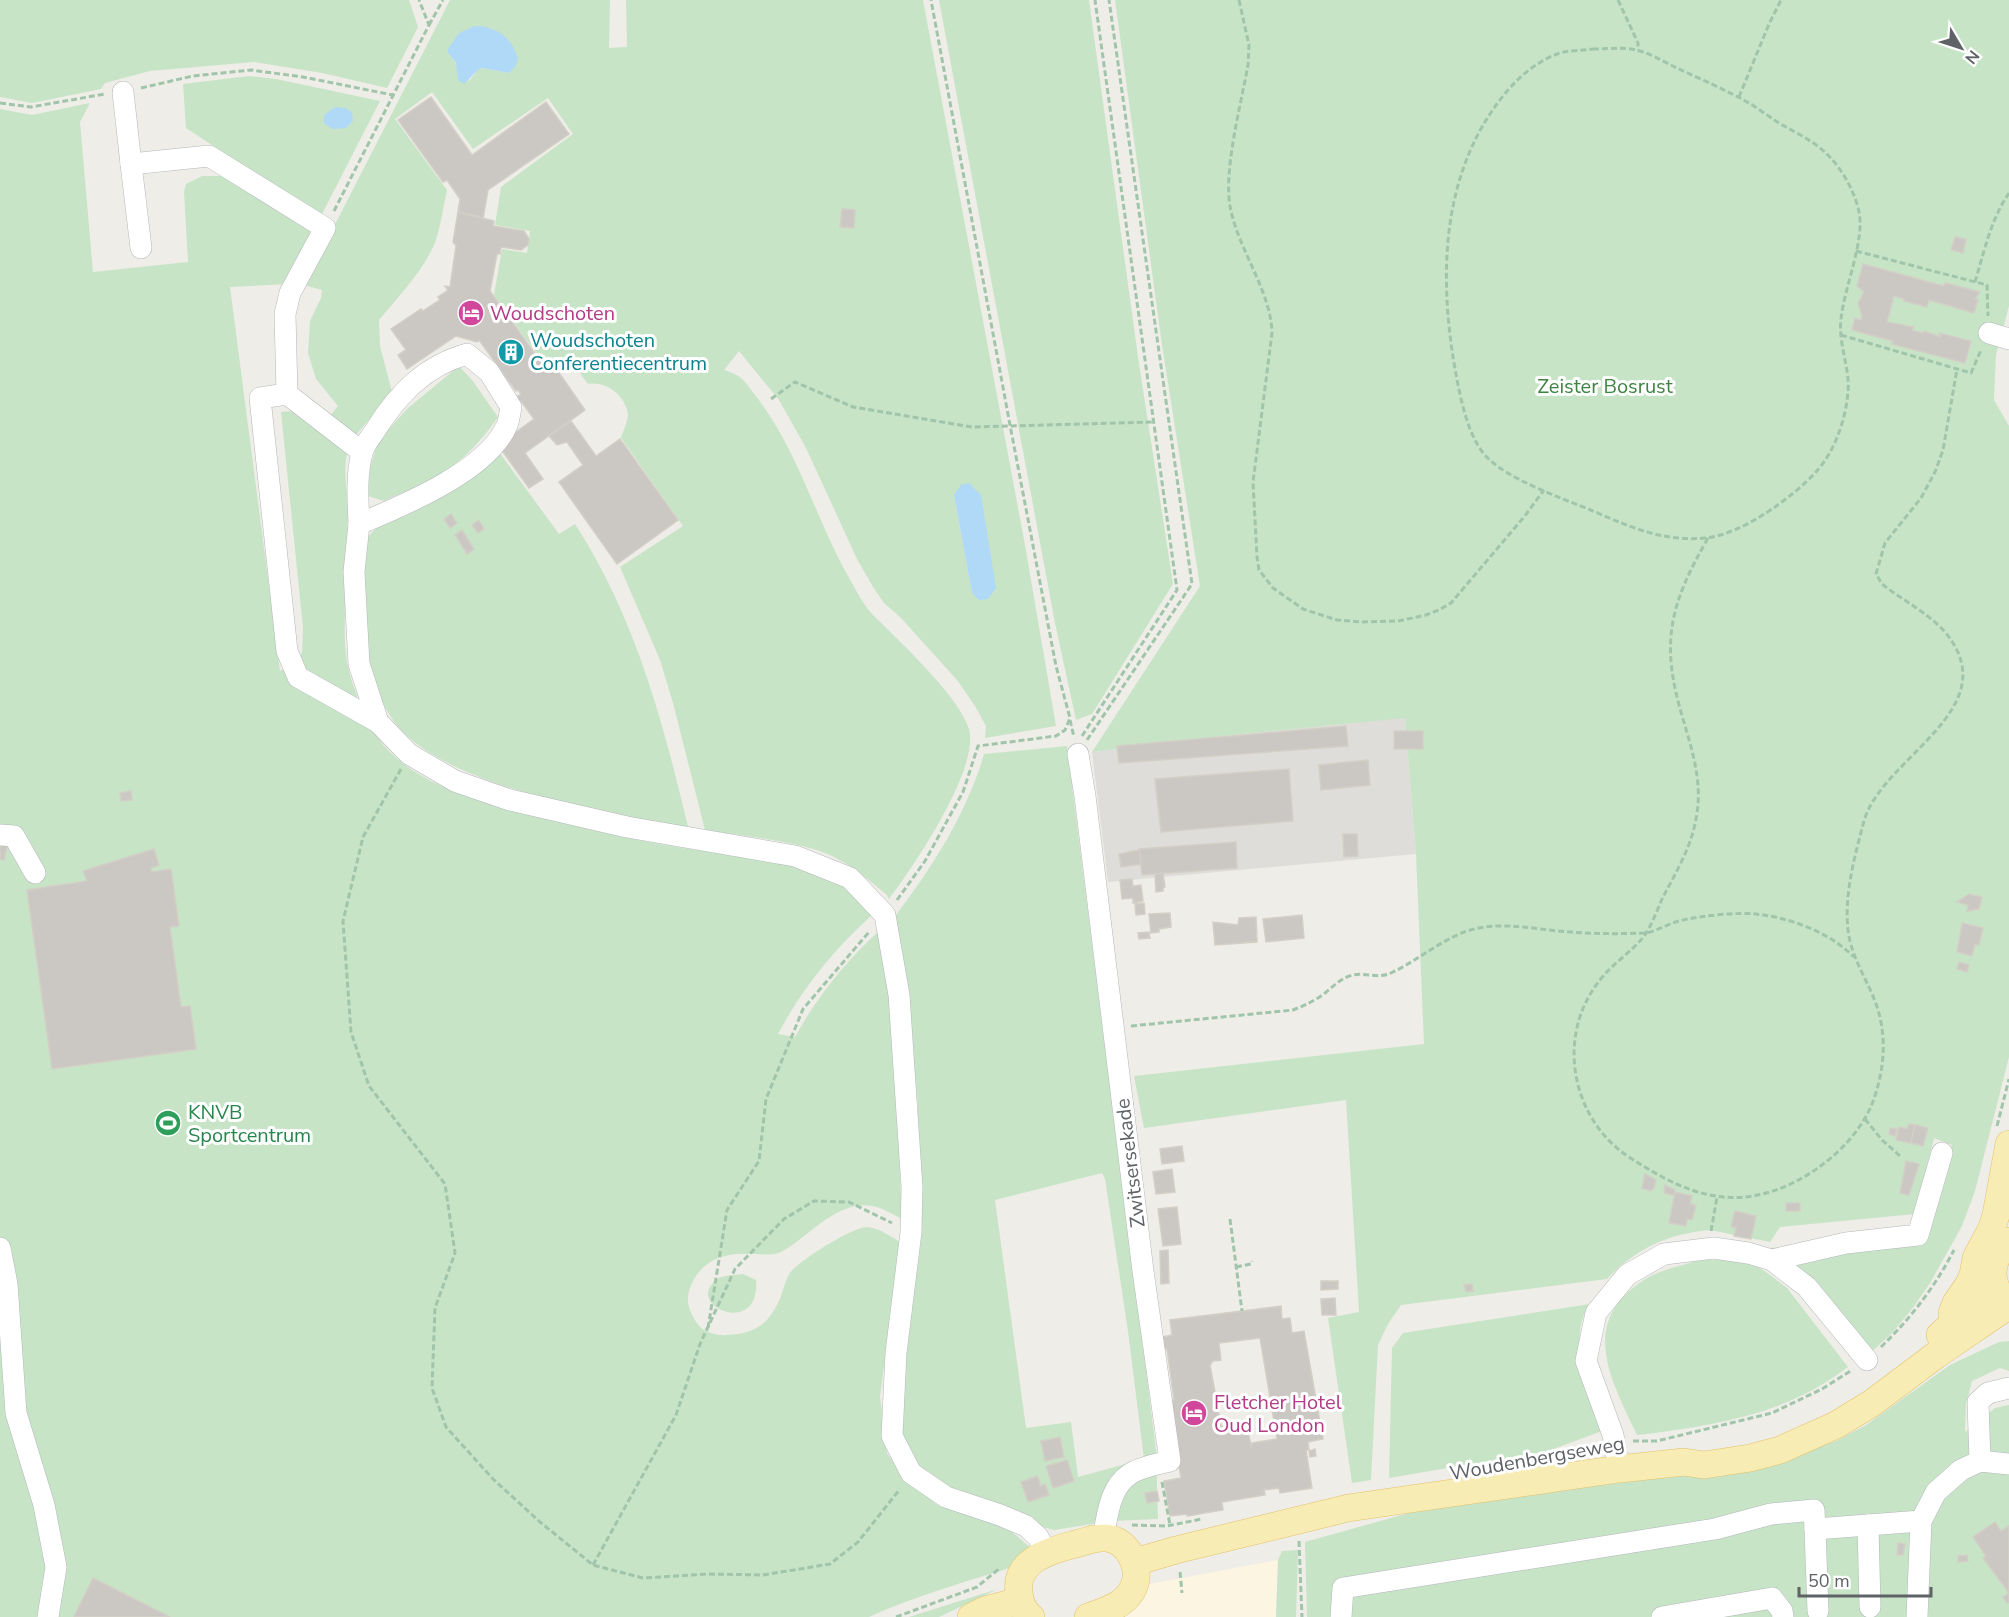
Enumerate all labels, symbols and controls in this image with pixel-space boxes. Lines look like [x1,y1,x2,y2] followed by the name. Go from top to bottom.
[1931,18,1991,78] north arrow
[1960,45,1984,68] text: N
[456,298,486,328] hotel icon: Woudschoten
[490,300,615,327] place label: Woudschoten
[530,327,707,377] place label: Woudschoten Conferentiecentrum
[496,337,526,367] building icon: Woudschoten Conferentiecentrum
[1537,373,1674,400] park label: Zeister Bosrust
[1109,1097,1152,1229] street label: Zwitsersekade
[188,1099,311,1149] place label: KNVB Sportcentrum
[153,1108,183,1138] sports icon: KNVB Sportcentrum
[1214,1389,1342,1439] place label: Fletcher Hotel Oud London
[1179,1398,1209,1428] hotel icon: Fletcher Hotel Oud London
[1448,1430,1627,1487] street label: Woudenbergseweg
[1799,1560,1931,1598] scale bar
[1808,1569,1850,1593] text: 50 m

